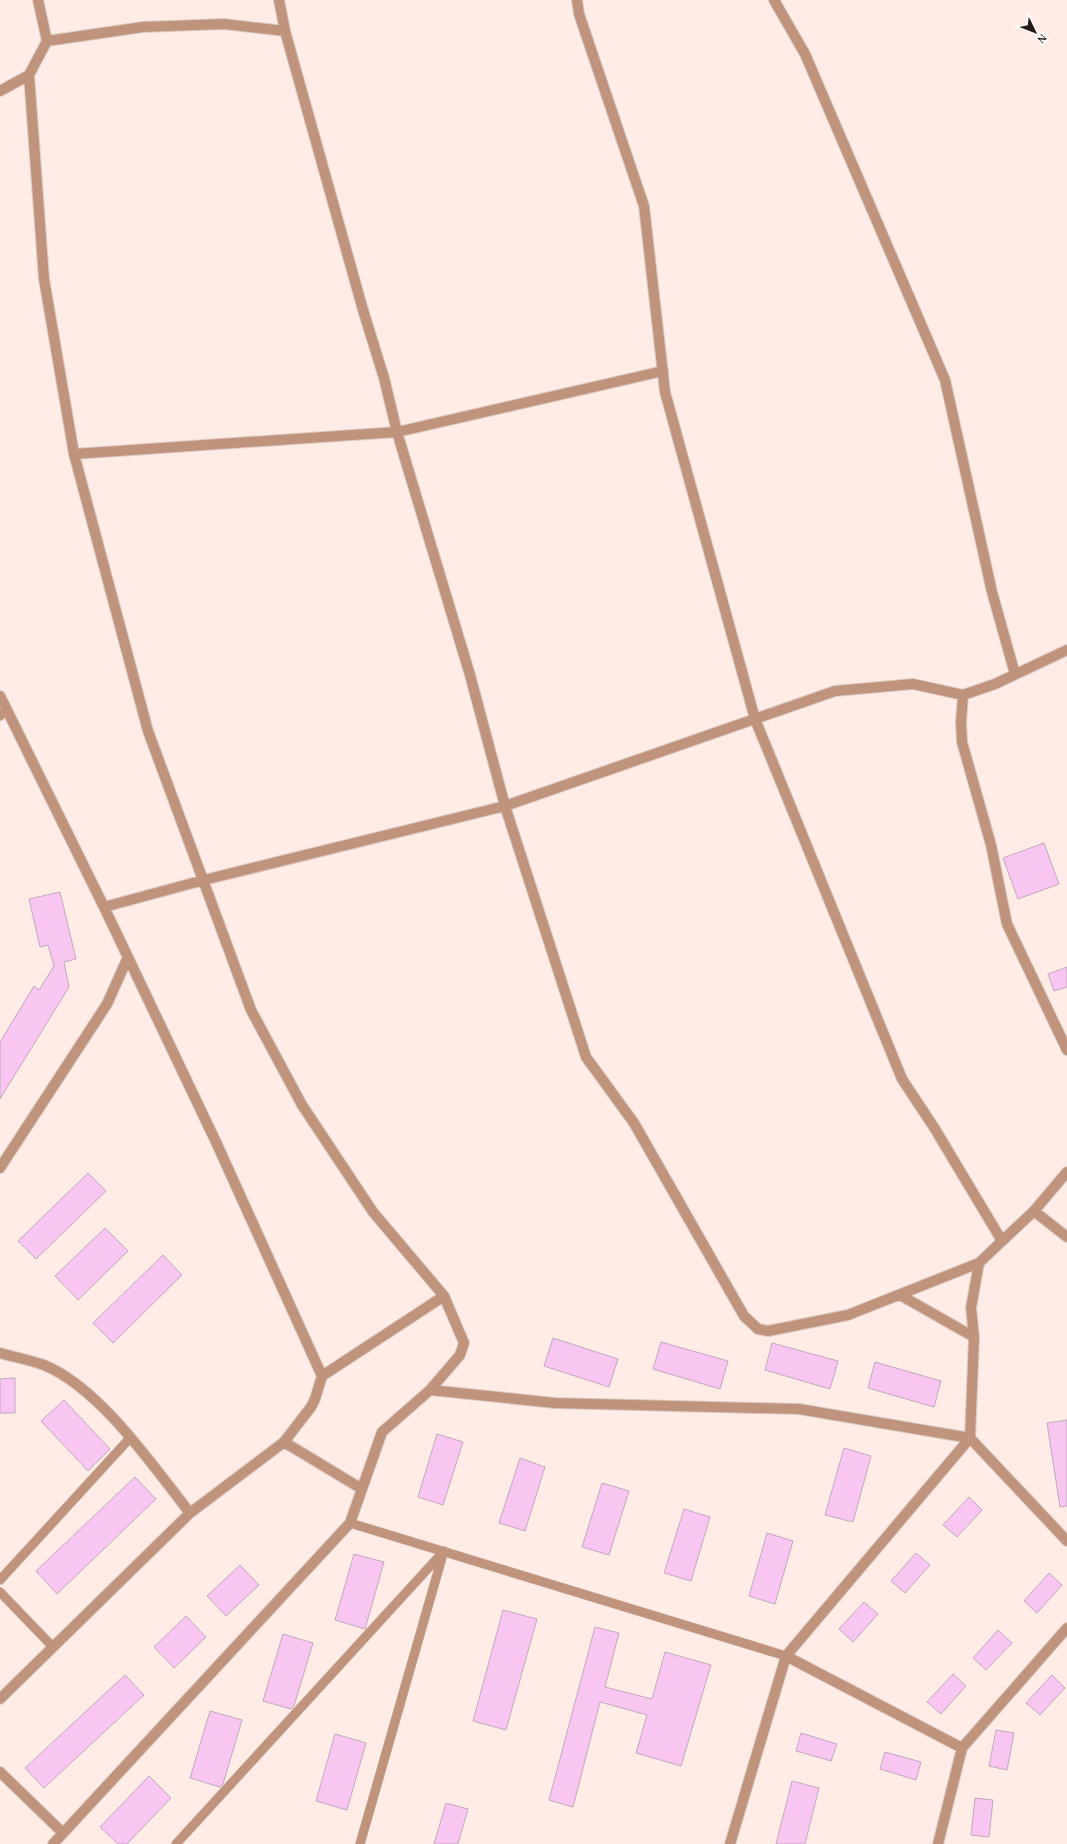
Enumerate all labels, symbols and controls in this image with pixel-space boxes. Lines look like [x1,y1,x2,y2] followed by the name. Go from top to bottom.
[1015,12,1055,52] north arrow
[1035,32,1049,46] text: N

